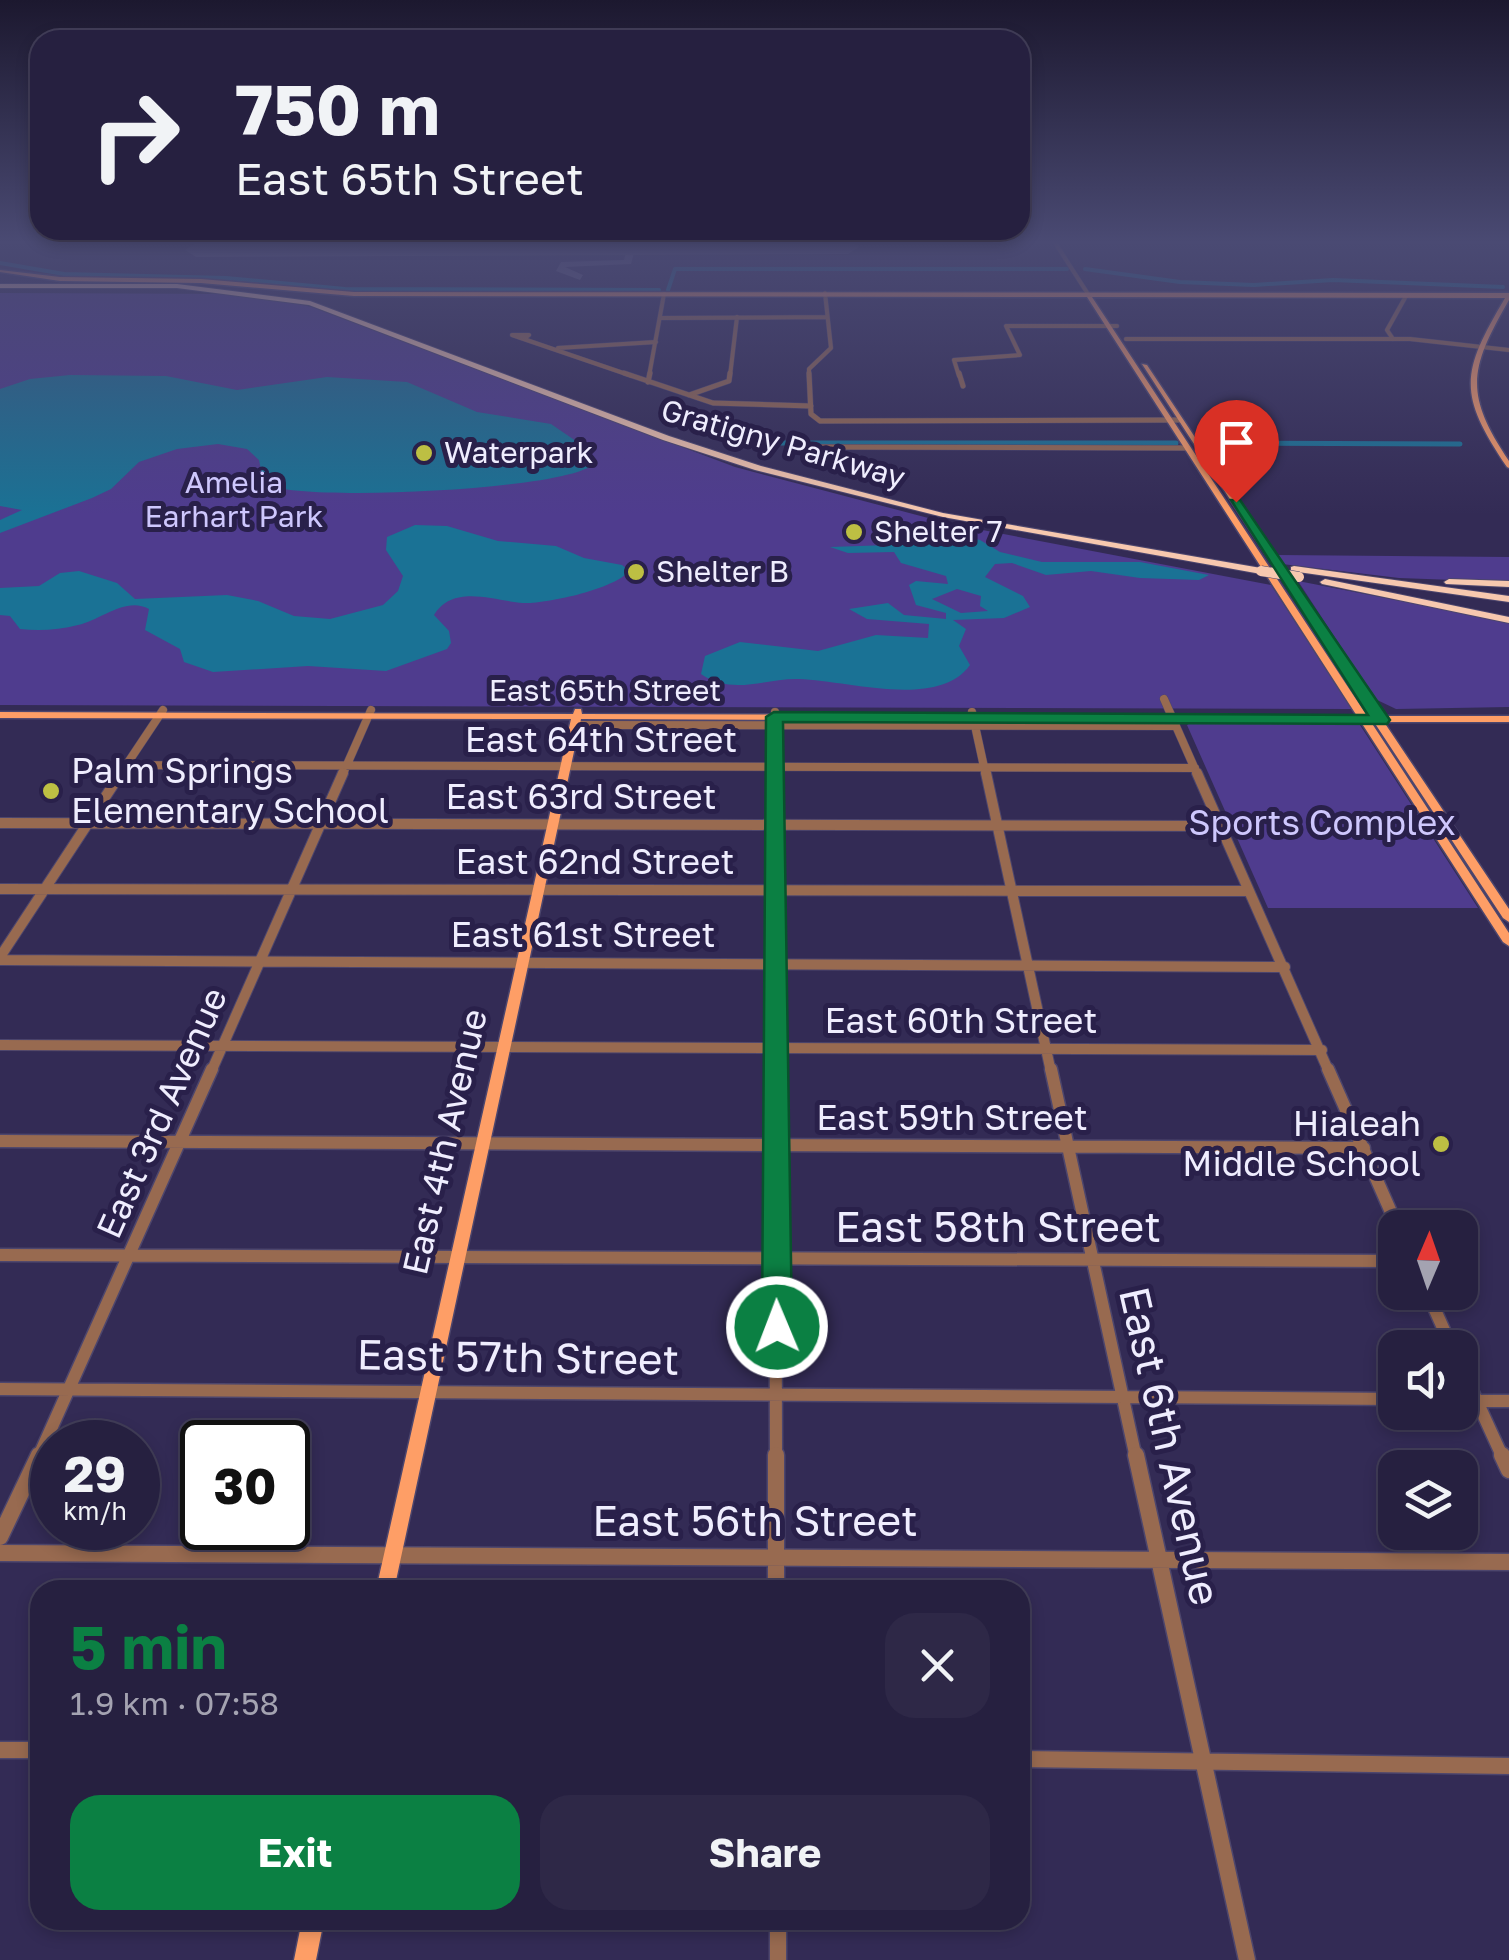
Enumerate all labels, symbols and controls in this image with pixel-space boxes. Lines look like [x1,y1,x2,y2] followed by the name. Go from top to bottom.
[235,66,440,150] text: 750 m
[70,70,200,200] icon: right
[235,151,584,205] text: East 65th Street
[657,391,910,495] street label: Gratigny Parkway
[1194,400,1279,503] pin
[1209,415,1264,470] icon: arrive
[444,434,593,470] place label: Waterpark
[413,442,435,464] marker: Waterpark
[145,464,323,534] park label: Amelia Earhart Park
[874,513,1003,549] place label: Shelter 7
[843,521,865,543] marker: Shelter 7
[656,553,789,589] place label: Shelter B
[625,561,647,583] marker: Shelter B
[489,672,721,708] street label: East 65th Street
[465,718,737,760] street label: East 64th Street
[71,749,389,831] place label: Palm Springs Elementary School
[446,775,716,817] street label: East 63rd Street
[40,780,62,802] marker: Palm Springs Elementary School
[1188,801,1456,843] park label: Sports Complex
[456,840,734,882] street label: East 62nd Street
[450,913,716,955] street label: East 61st Street
[87,981,235,1244] street label: East 3rd Avenue
[825,999,1097,1041] street label: East 60th Street
[393,1005,495,1279] street label: East 4th Avenue
[816,1096,1088,1138] street label: East 59th Street
[1182,1102,1421,1184] place label: Hialeah Middle School
[1430,1133,1452,1155] marker: Hialeah Middle School
[835,1201,1161,1251] street label: East 58th Street
[1378,1210,1478,1310] north arrow
[1378,1210,1478,1550] map controls
[725,1275,829,1379] position arrow
[1110,1282,1232,1610] street label: East 6th Avenue
[356,1328,680,1384] street label: East 57th Street
[1378,1330,1478,1430] button: sound
[180,1420,310,1550] speed limit sign: 30
[64,1443,126,1503] text: 29
[1378,1450,1478,1550] button: layers
[63,1495,127,1526] text: km/h
[592,1495,918,1545] street label: East 56th Street
[70,1610,227,1682] text: 5 min
[885,1613,990,1718] button: close
[70,1684,279,1722] text: 1.9 km · 07:58
[70,1795,520,1910] button: Exit
[540,1795,990,1910] button: Share

